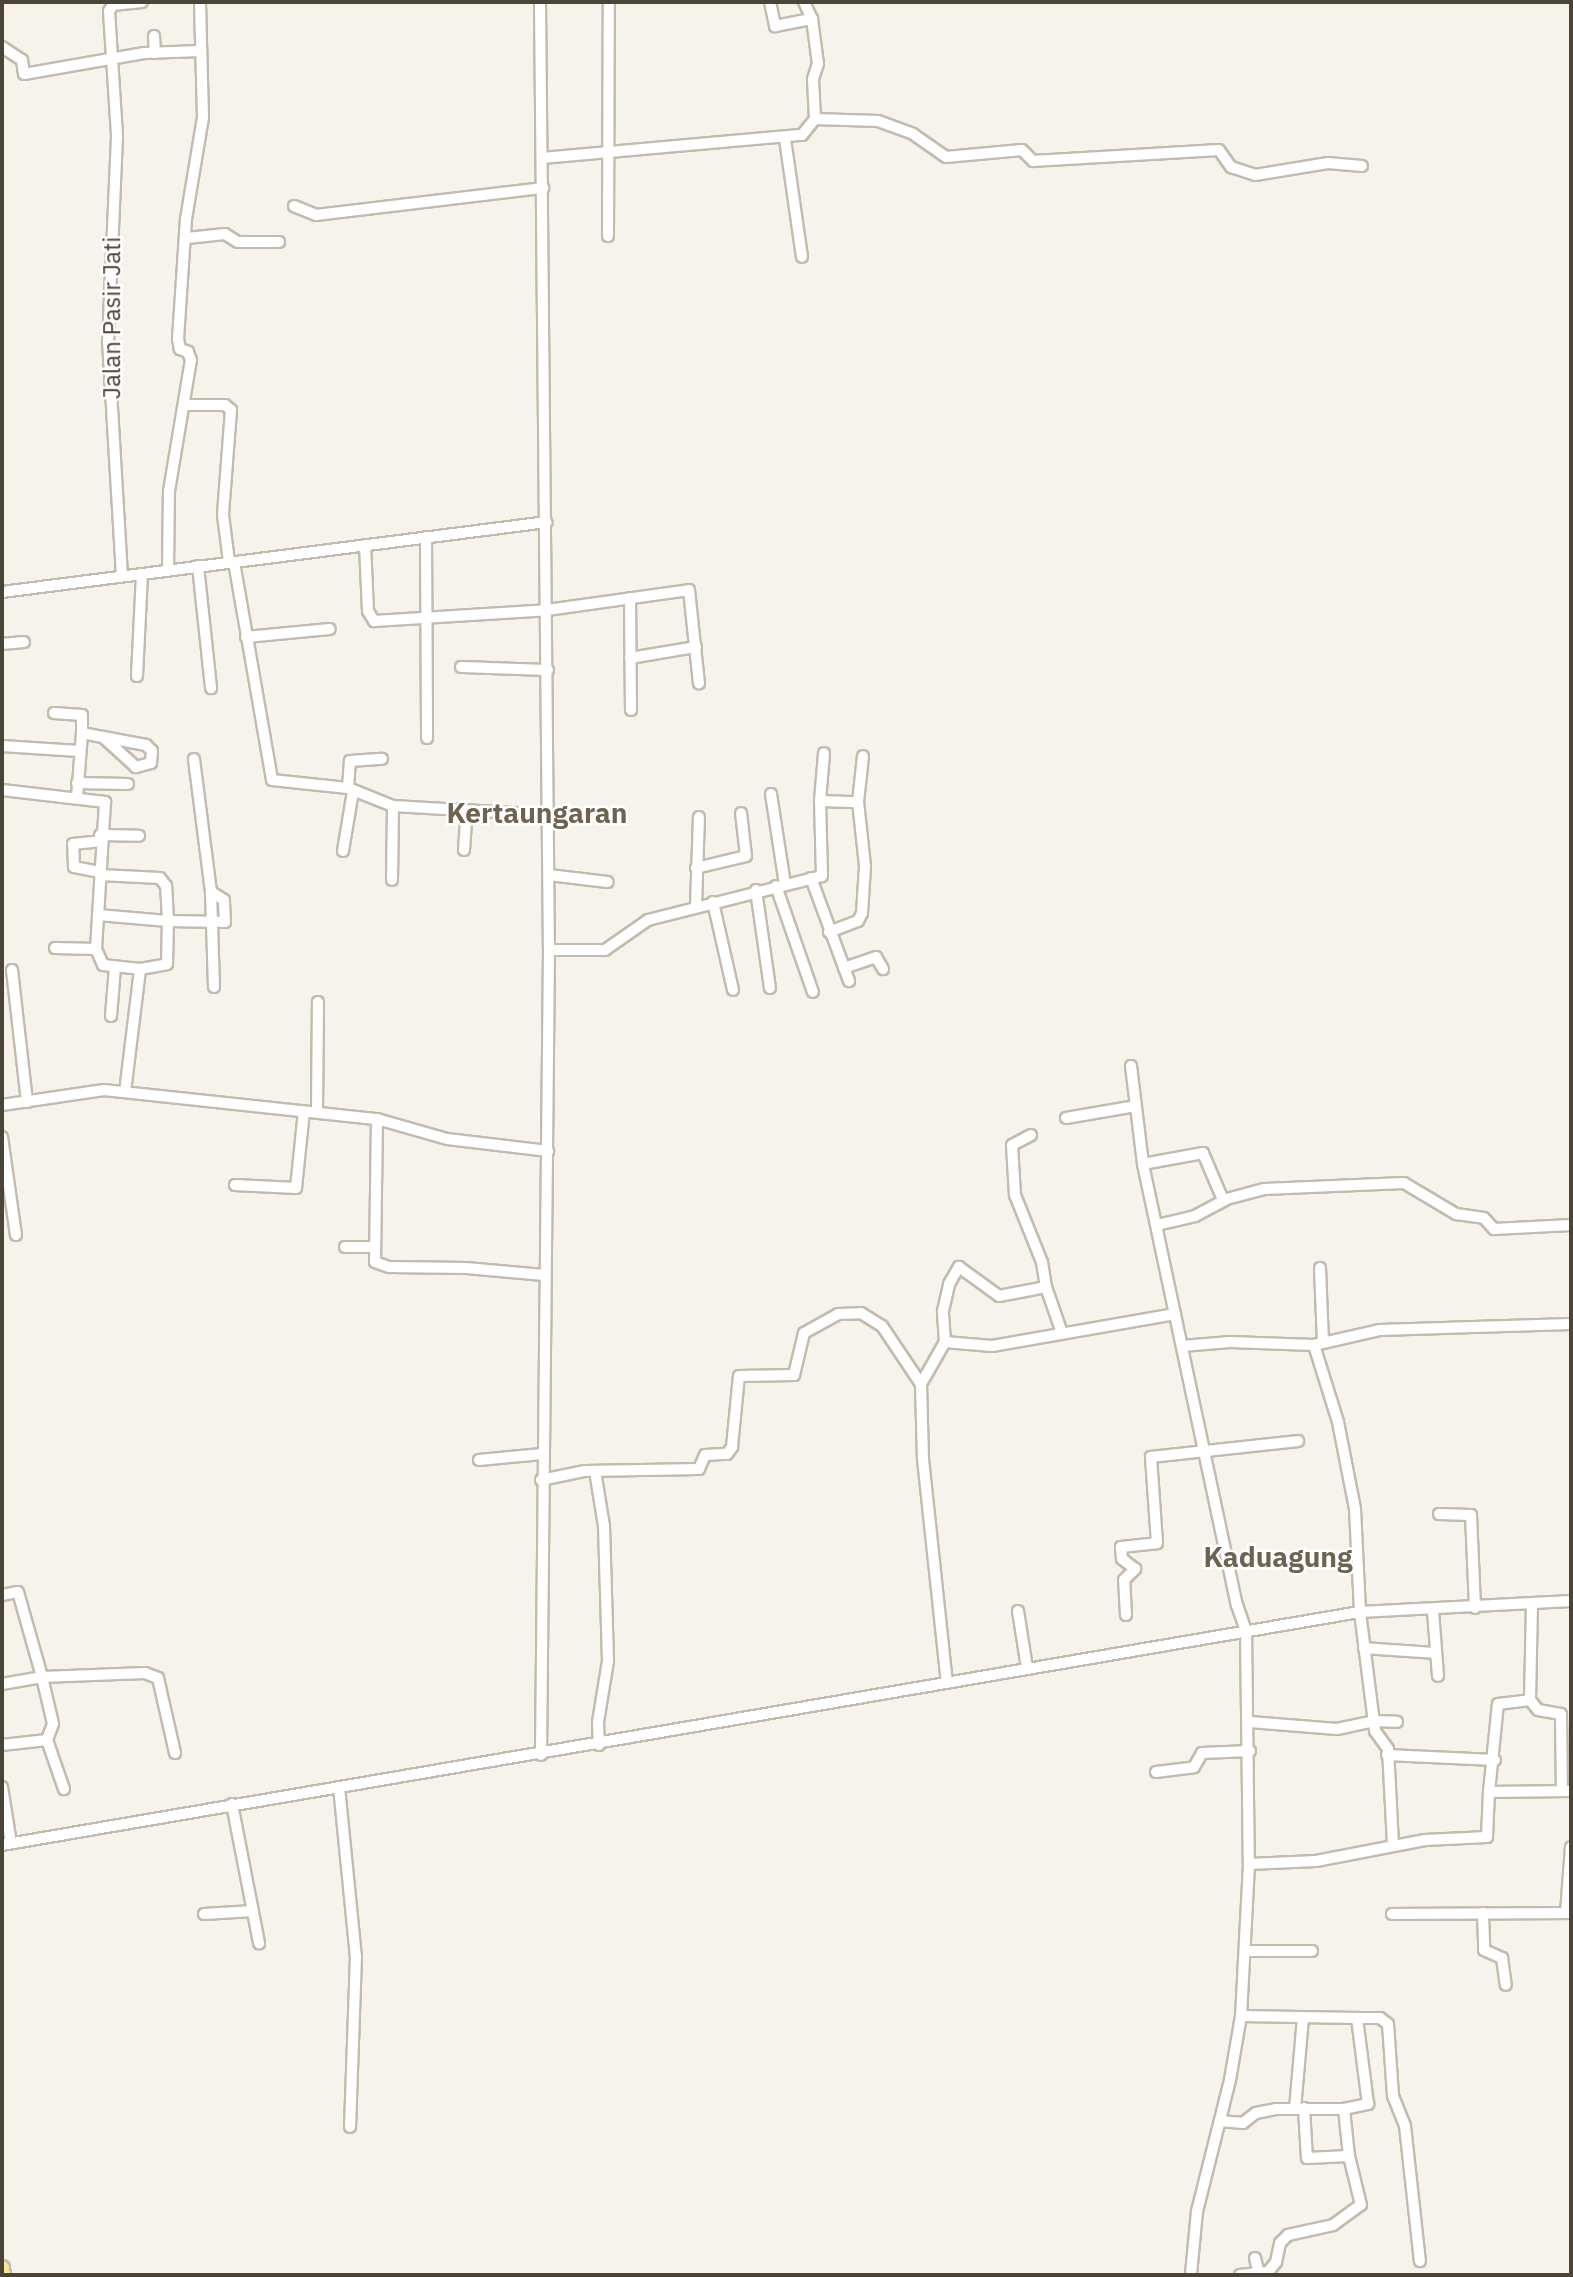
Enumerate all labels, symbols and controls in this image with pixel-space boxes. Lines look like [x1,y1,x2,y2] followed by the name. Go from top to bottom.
[98,237,126,399] street label: Jalan Pasir Jati
[447,796,627,830] district label: Kertaungaran
[1204,1540,1352,1574] district label: Kaduagung

